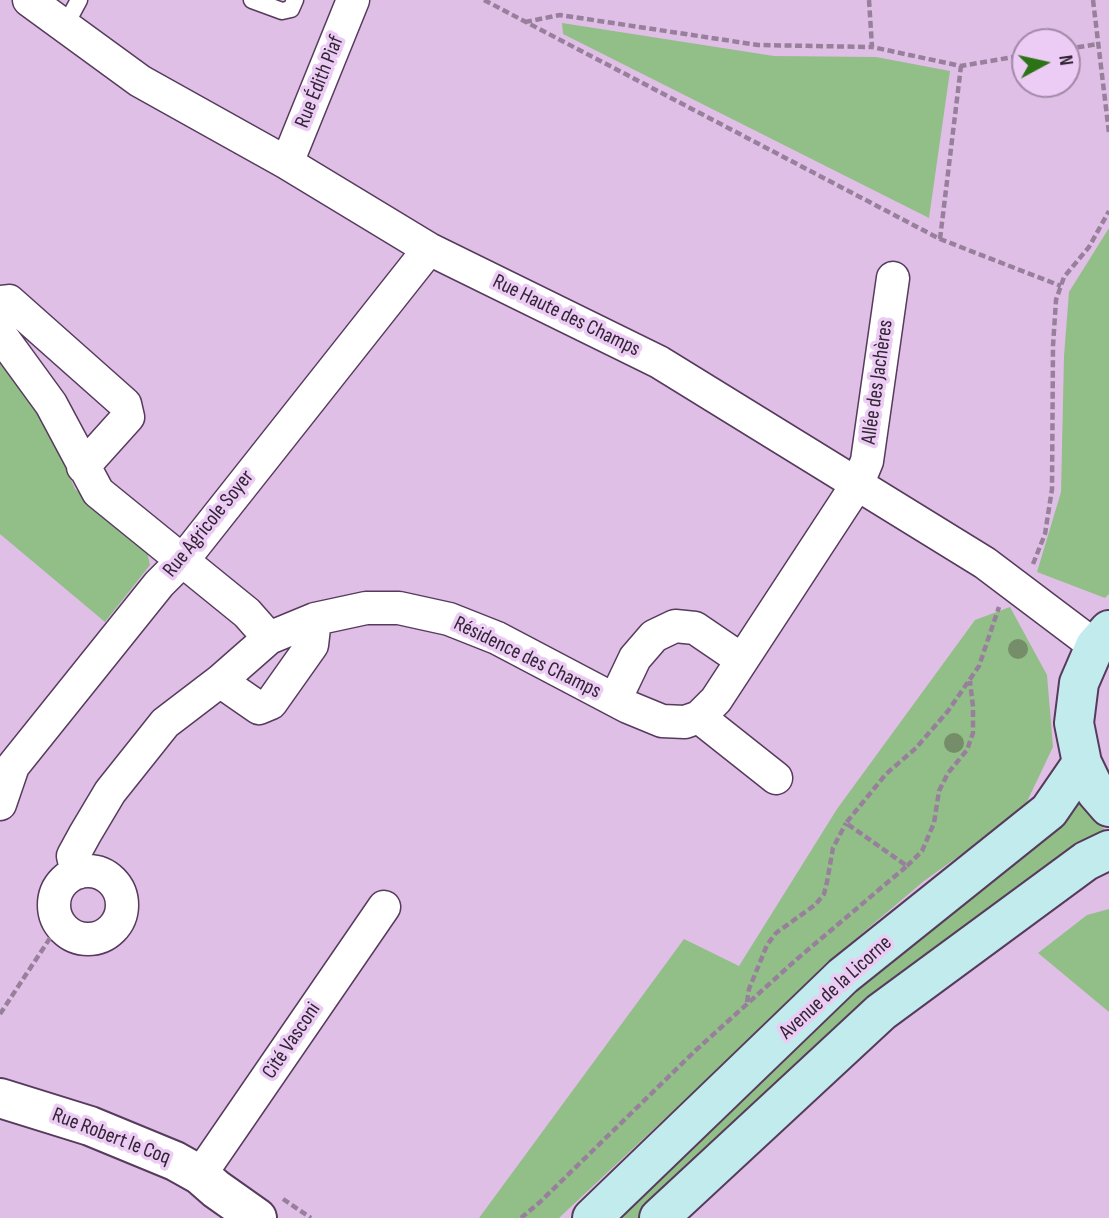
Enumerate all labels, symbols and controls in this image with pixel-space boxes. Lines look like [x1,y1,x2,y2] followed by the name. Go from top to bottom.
[1011,28,1081,98] north arrow
[290,32,350,132] street label: Rue Édith Piaf
[1053,54,1077,67] text: N
[488,269,644,363] street label: Rue Haute des Champs
[857,318,899,446] street label: Allée des Jachères
[158,465,260,583] street label: Rue Agricole Soyer
[449,611,605,705] street label: Résidence des Champs
[775,931,897,1045] street label: Avenue de la Licorne
[257,998,327,1084] street label: Cité Vasconi
[48,1103,174,1171] street label: Rue Robert le Coq

